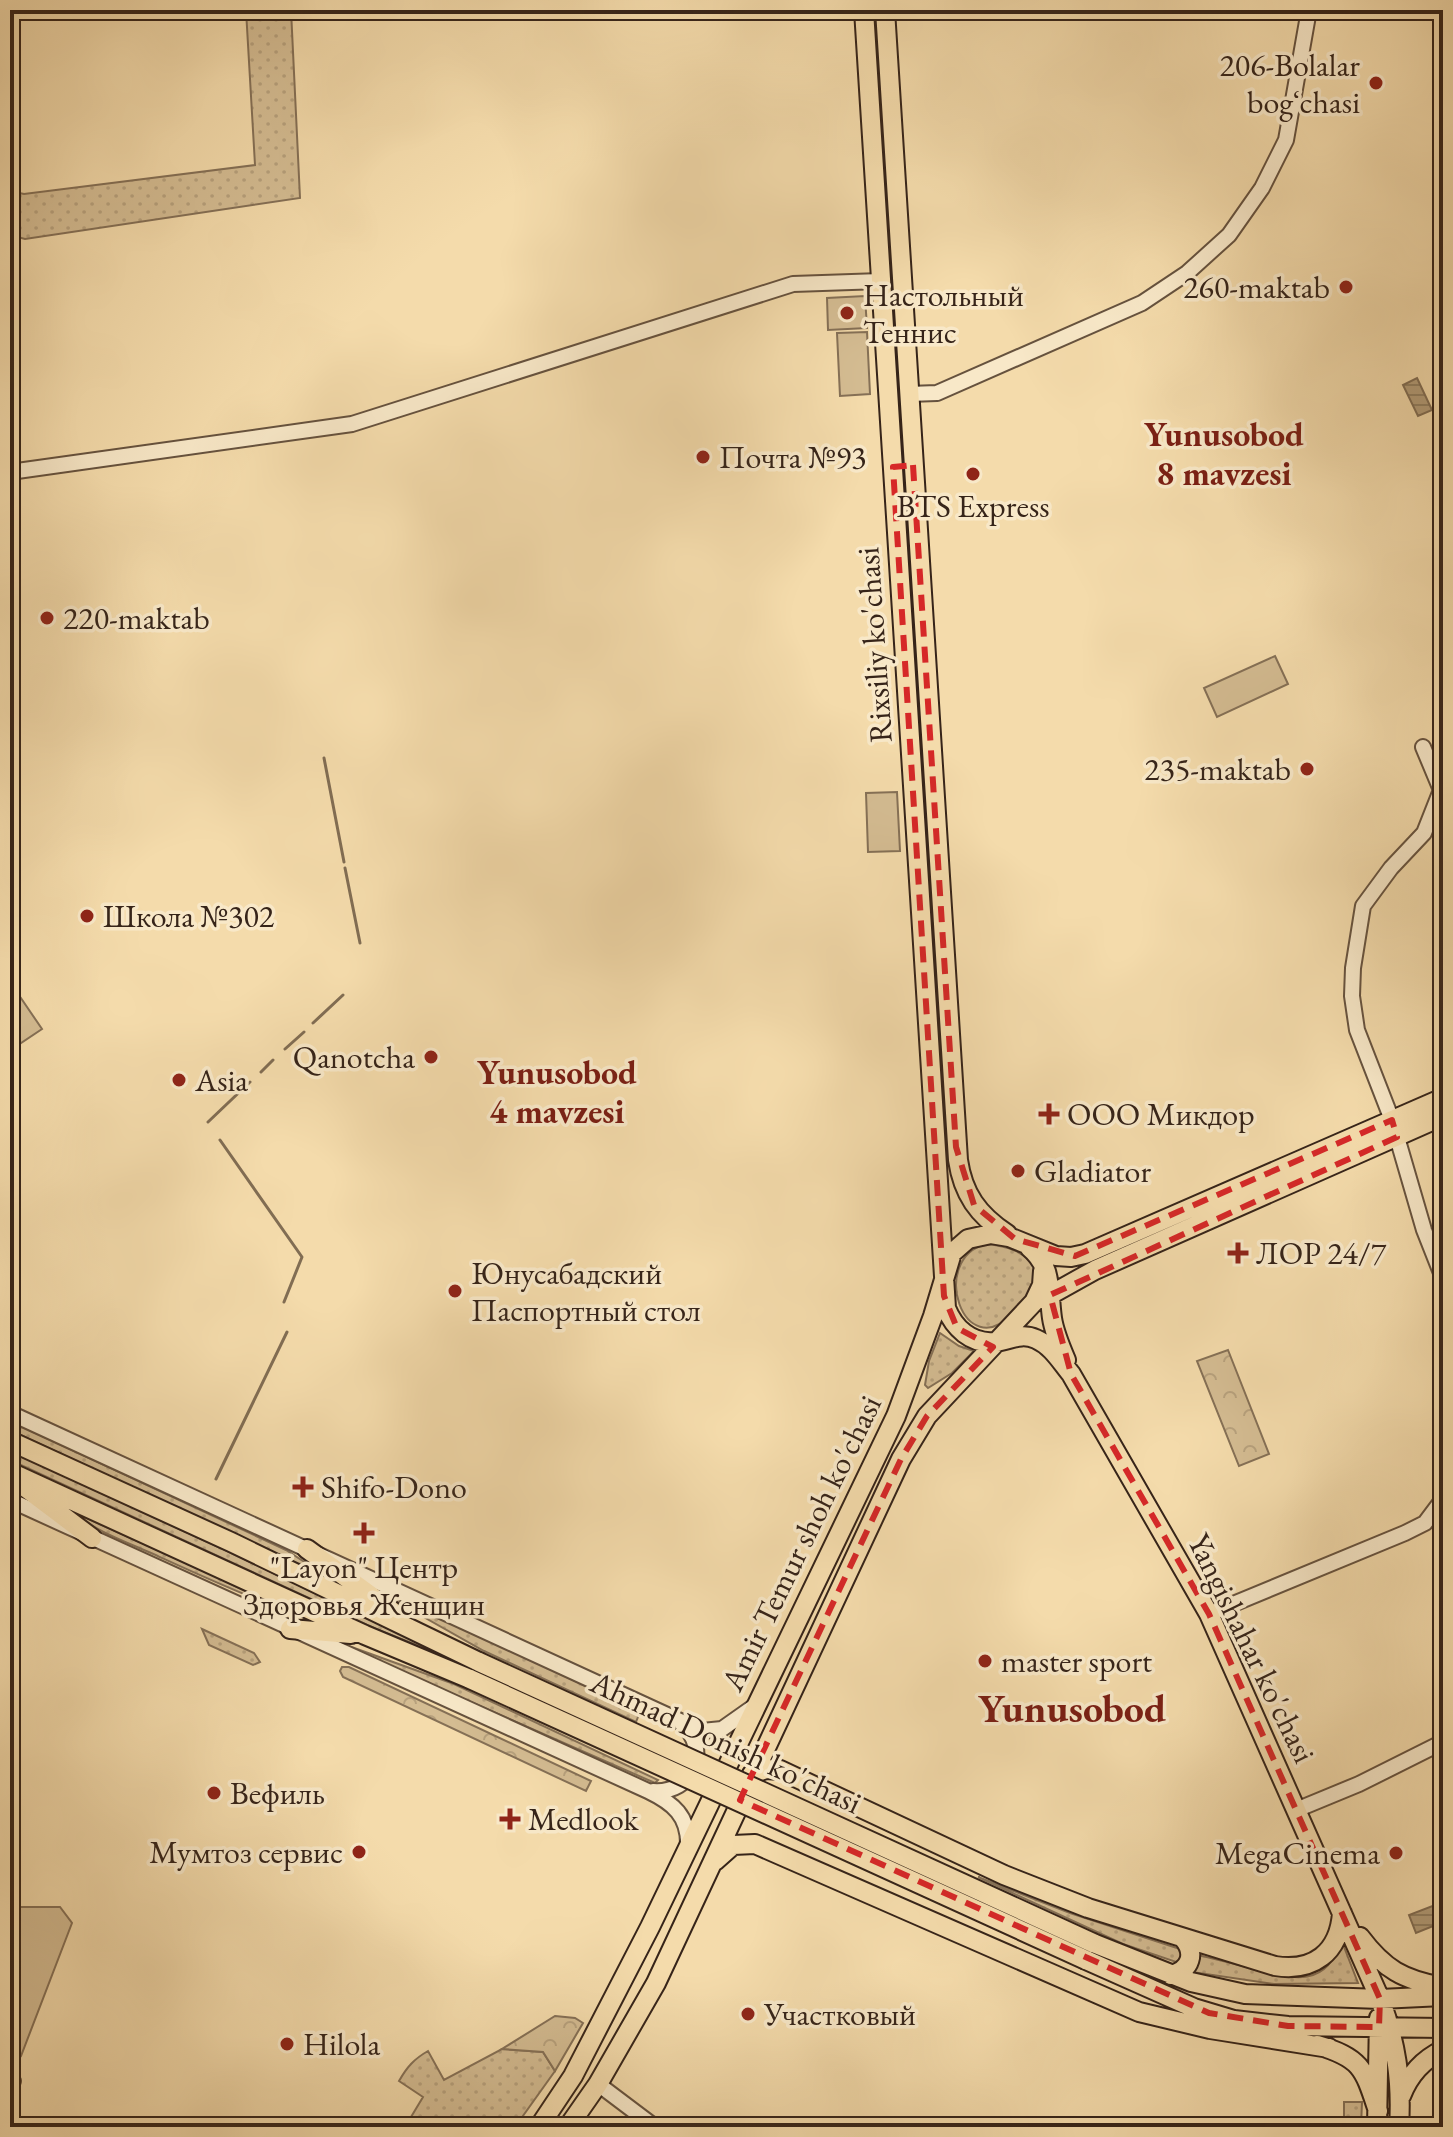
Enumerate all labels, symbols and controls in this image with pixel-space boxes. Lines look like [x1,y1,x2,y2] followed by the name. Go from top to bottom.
[1219,44,1360,123] place label: 206-Bolalar bogʻchasi
[1367,74,1385,92] marker: 206-Bolalar bogʻchasi
[1183,266,1330,308] place label: 260-maktab
[863,274,1024,353] place label: Настольный Теннис
[1337,278,1355,296] marker: 260-maktab
[838,304,856,322] marker: Настольный Теннис
[1144,412,1304,495] district label: Yunusobod 8 mavzesi
[719,436,866,478] place label: Почта №93
[694,448,712,466] marker: Почта №93
[964,465,982,483] marker: BTS Express
[896,485,1050,527] place label: BTS Express
[846,546,902,744] street label: Rixsiliy ko'chasi
[63,597,210,639] place label: 220-maktab
[38,609,56,627] marker: 220-maktab
[1144,748,1291,790] place label: 235-maktab
[1298,760,1316,778] marker: 235-maktab
[103,895,275,937] place label: Школа №302
[78,907,96,925] marker: Школа №302
[293,1036,415,1078] place label: Qanotcha
[422,1048,440,1066] marker: Qanotcha
[477,1050,637,1133] district label: Yunusobod 4 mavzesi
[194,1059,248,1101] place label: Asia
[170,1071,188,1089] marker: Asia
[1067,1093,1255,1135] place label: ООО Микдор
[1038,1103,1060,1125] marker: ООО Микдор
[1034,1150,1151,1192] place label: Gladiator
[1009,1162,1027,1180] marker: Gladiator
[1256,1232,1387,1274] place label: ЛОР 24/7
[1227,1242,1249,1264] marker: ЛОР 24/7
[471,1252,701,1331] place label: Юнусабадский Паспортный стол
[446,1282,464,1300] marker: Юнусабадский Паспортный стол
[711,1388,891,1699] street label: Amir Temur shoh ko'chasi
[321,1466,467,1508] place label: Shifo-Dono
[292,1476,314,1498] marker: Shifo-Dono
[353,1522,375,1544] marker: "Layon" Центр Здоровья Женщин
[1178,1526,1326,1770] street label: Yangishahar ko'chasi
[243,1546,485,1625] place label: "Layon" Центр Здоровья Женщин
[1001,1640,1152,1682] place label: master sport
[976,1652,994,1670] marker: master sport
[583,1660,868,1823] street label: Ahmad Donish ko'chasi
[978,1682,1166,1734] district label: Yunusobod
[230,1772,325,1814] place label: Вефиль
[205,1784,223,1802] marker: Вефиль
[528,1798,639,1840] place label: Medlook
[499,1808,521,1830] marker: Medlook
[149,1831,343,1873] place label: Мумтоз сервис
[1215,1832,1380,1874] place label: MegaCinema
[350,1843,368,1861] marker: Мумтоз сервис
[1387,1844,1405,1862] marker: MegaCinema
[763,1993,916,2035] place label: Участковый
[739,2005,757,2023] marker: Участковый
[303,2023,380,2065] place label: Hilola
[278,2035,296,2053] marker: Hilola

